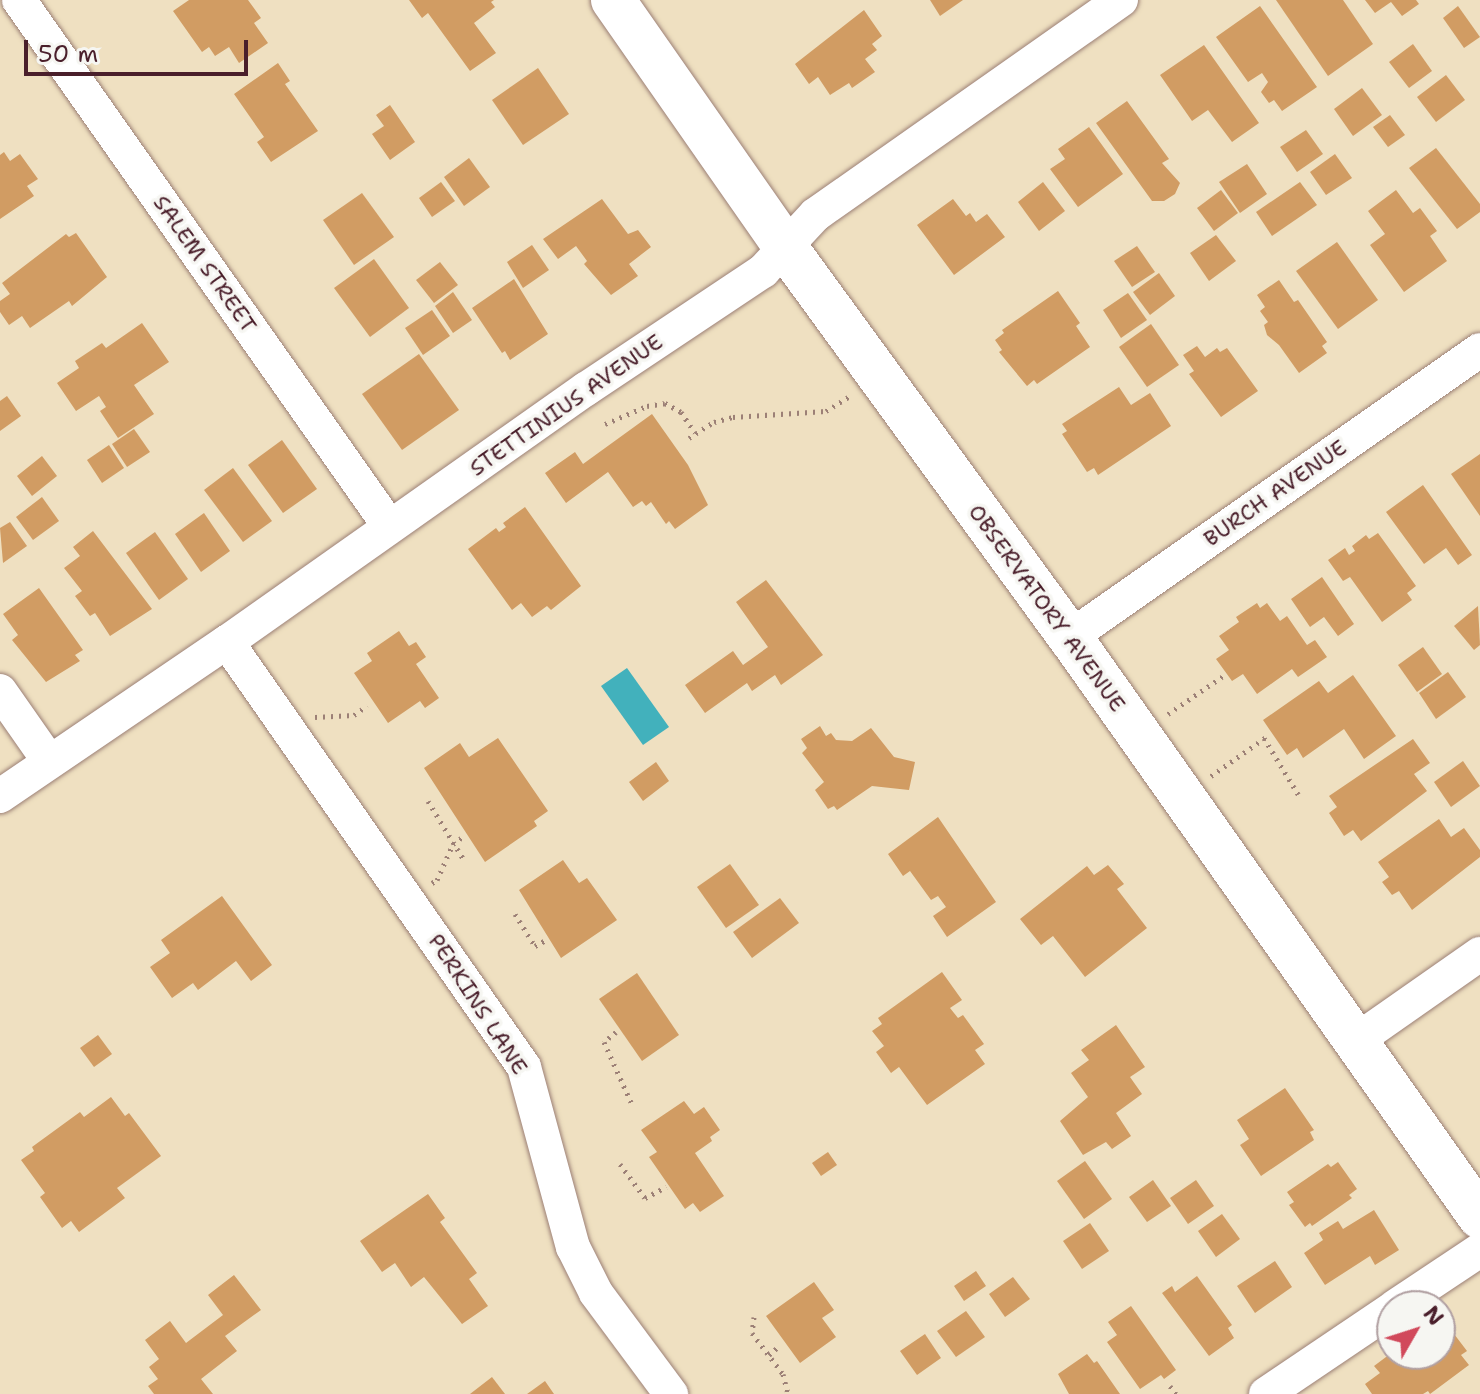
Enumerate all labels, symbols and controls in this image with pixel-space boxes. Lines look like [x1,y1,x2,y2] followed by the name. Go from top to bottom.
[28,24,252,74] scale bar
[38,38,98,70] text: 50 m
[148,190,262,338] street label: SALEM STREET
[464,328,668,482] street label: STETTINIUS AVENUE
[1199,434,1351,552] street label: BURCH AVENUE
[963,499,1131,717] street label: OBSERVATORY AVENUE
[423,929,533,1079] street label: PERKINS LANE
[1376,1290,1456,1370] north arrow
[1417,1300,1450,1332] text: N

